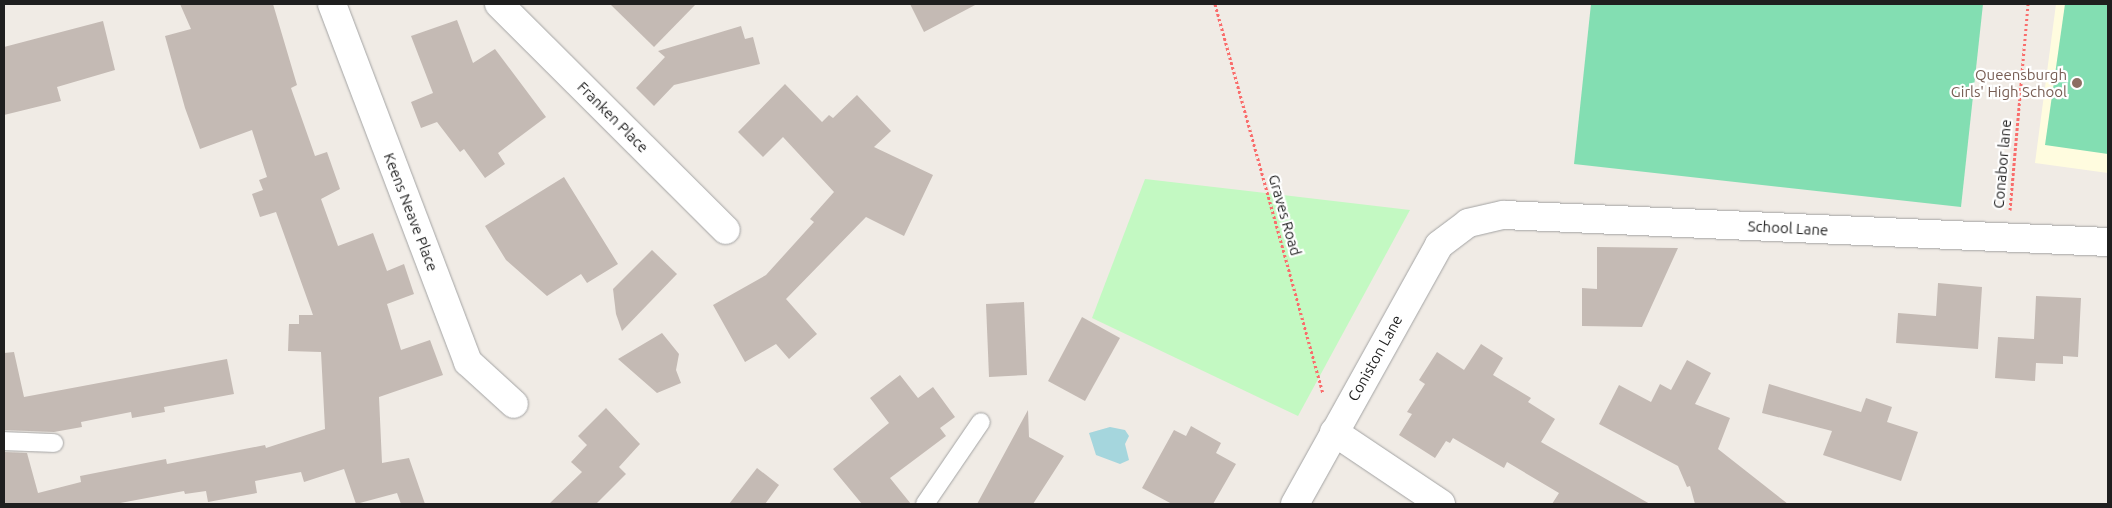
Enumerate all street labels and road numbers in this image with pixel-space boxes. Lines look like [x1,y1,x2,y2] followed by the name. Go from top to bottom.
[574,78,652,156] street label: Franken Place
[1989,119,2015,209] street label: Conabor lane
[380,150,442,274] street label: Keens Neave Place
[1265,172,1305,258] street label: Graves Road
[1747,217,1829,239] street label: School Lane
[1344,312,1406,404] street label: Coniston Lane

